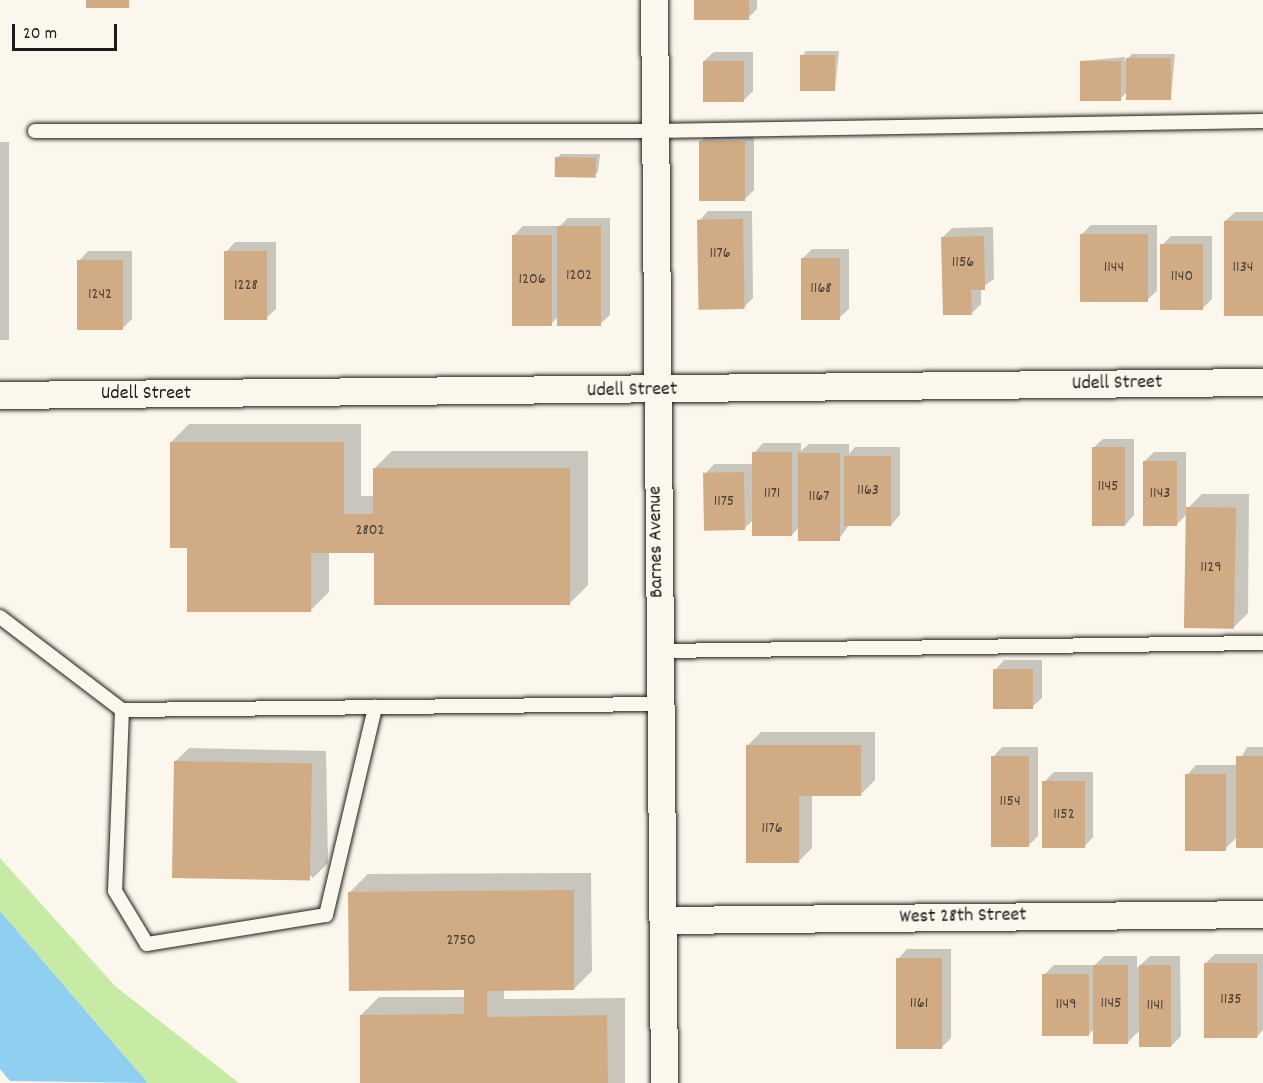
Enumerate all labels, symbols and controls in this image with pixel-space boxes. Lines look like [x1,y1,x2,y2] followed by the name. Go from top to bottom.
[15,12,120,50] scale bar
[23,22,57,47] text: 20 m
[710,244,730,264] house number: 1176
[952,253,974,273] house number: 1156
[1104,258,1124,278] house number: 1144
[1233,258,1253,278] house number: 1134
[566,266,592,286] house number: 1202
[1171,267,1193,287] house number: 1140
[518,270,546,290] house number: 1206
[234,276,258,296] house number: 1228
[810,279,832,299] house number: 1168
[88,285,112,305] house number: 1242
[1072,371,1162,397] street label: Udell Street
[587,378,677,404] street label: Udell Street
[101,382,191,406] street label: Udell Street
[1097,477,1119,497] house number: 1145
[857,481,879,501] house number: 1163
[764,484,780,504] house number: 1171
[1150,484,1170,504] house number: 1143
[644,486,670,598] street label: Barnes Avenue
[809,487,829,507] house number: 1167
[714,492,734,512] house number: 1175
[355,521,385,541] house number: 2802
[1200,558,1222,578] house number: 1129
[999,792,1021,812] house number: 1154
[1053,805,1075,825] house number: 1152
[762,819,782,839] house number: 1176
[899,904,1027,930] street label: West 28th Street
[446,931,476,951] house number: 2750
[1220,990,1242,1010] house number: 1135
[910,994,928,1014] house number: 1161
[1100,994,1122,1014] house number: 1145
[1056,995,1076,1015] house number: 1149
[1146,996,1164,1016] house number: 1141

